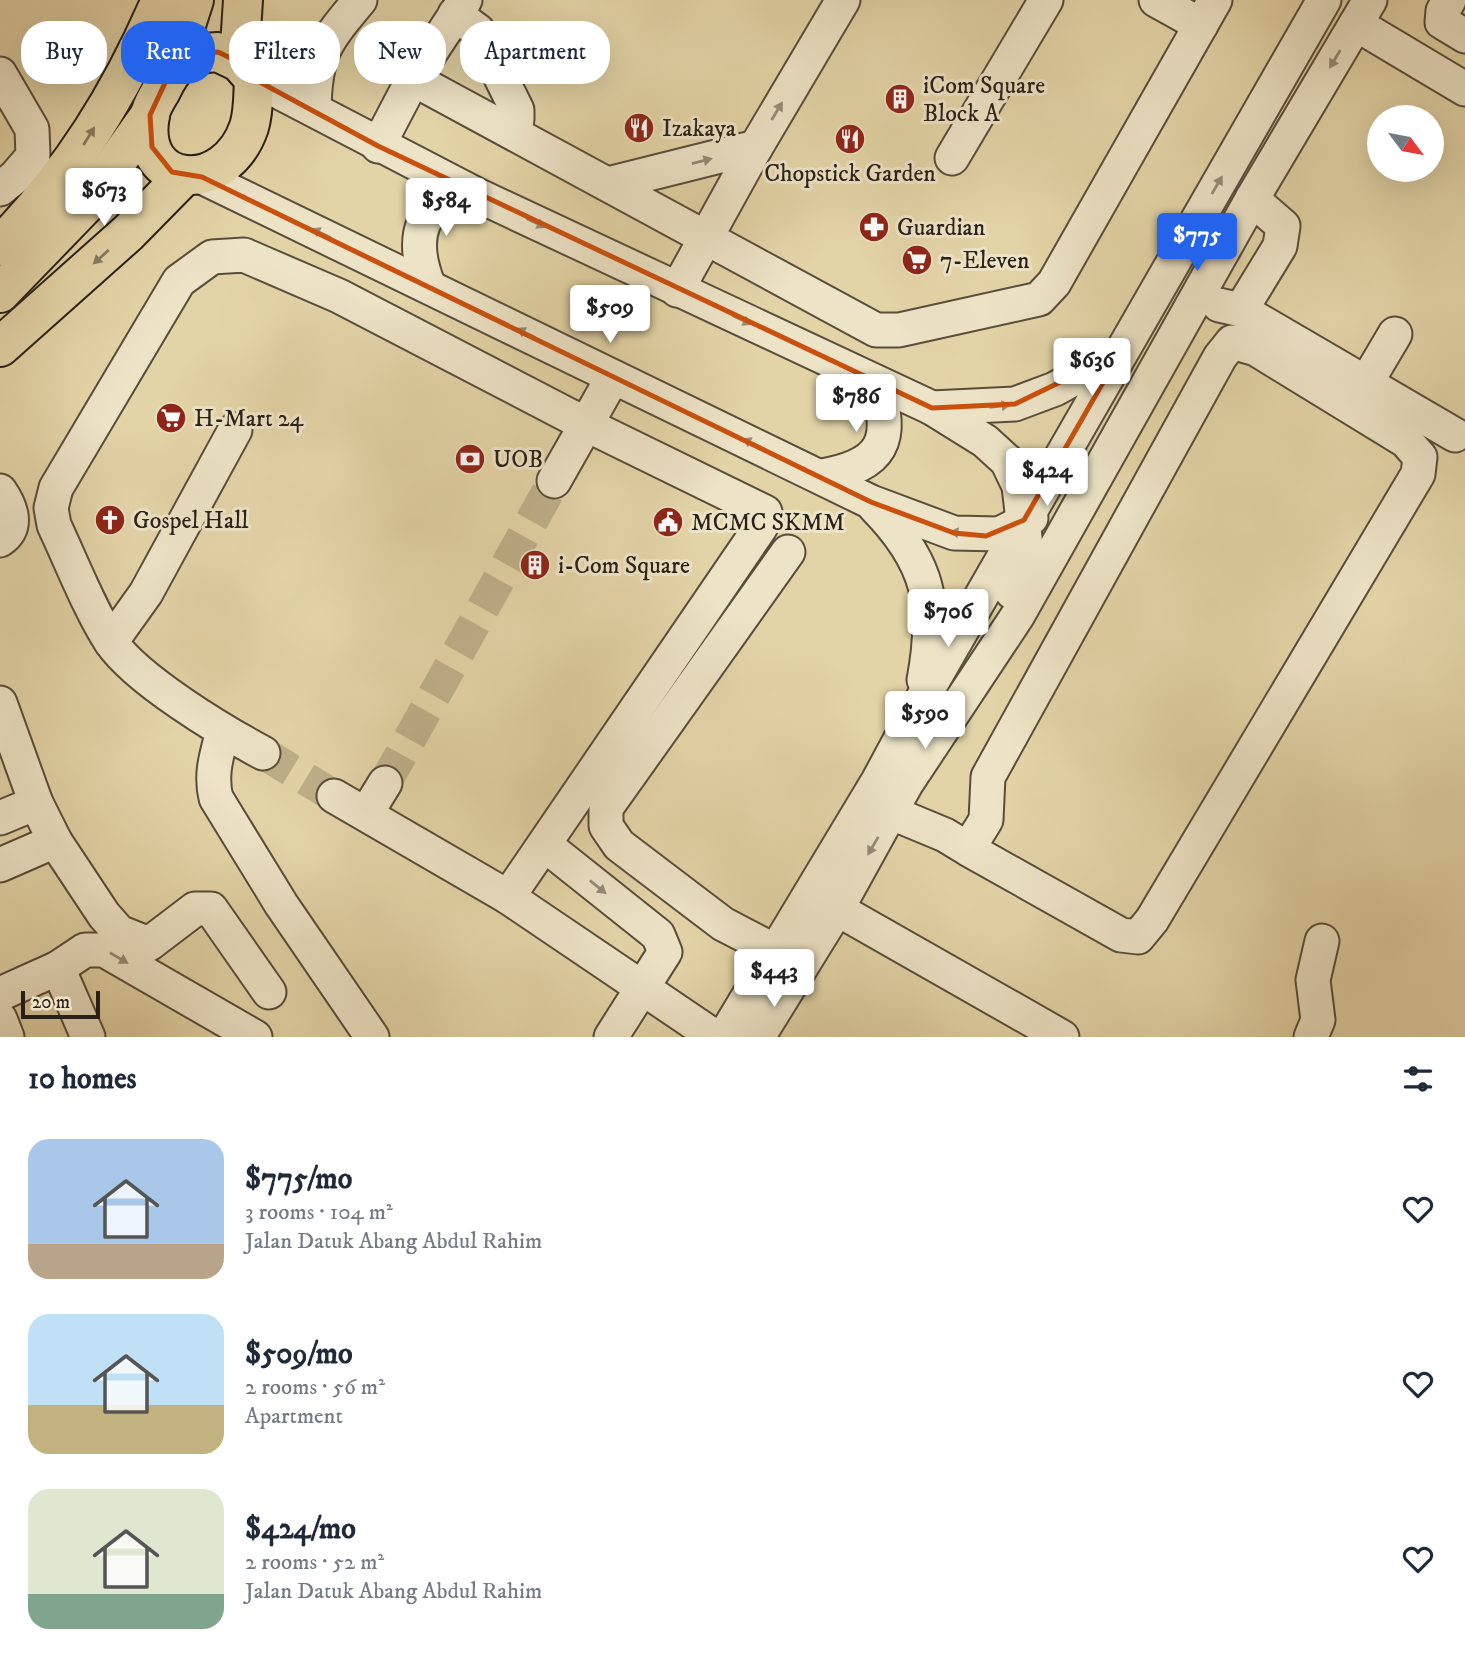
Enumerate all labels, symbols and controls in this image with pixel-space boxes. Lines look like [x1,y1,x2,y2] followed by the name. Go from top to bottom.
[21,21,107,84] chip: Buy
[121,21,215,84] chip: Rent
[229,21,340,84] chip: Filters
[354,21,446,84] chip: New
[460,21,610,84] chip: Apartment
[1329,49,1342,68] one-way arrow
[923,71,1045,129] place label: iCom Square Block A
[883,82,917,116] building icon: iCom Square Block A
[771,101,783,120] one-way arrow
[1367,105,1444,182] north arrow
[1367,105,1444,182] map controls
[622,111,656,145] restaurant icon: Izakaya
[662,114,737,144] place label: Izakaya
[833,122,867,156] restaurant icon: Chopstick Garden
[82,127,95,146] one-way arrow
[691,155,713,166] one-way arrow
[764,159,936,189] place label: Chopstick Garden
[63,168,145,228] pin: $673
[1211,175,1223,195] one-way arrow
[81,176,127,205] text: $673
[405,178,487,238] pin: $584
[422,186,470,215] text: $584
[857,210,891,244] pharmacy icon: Guardian
[897,213,986,243] place label: Guardian
[1156,214,1238,273] pin: $775
[526,217,546,229] one-way arrow
[1173,221,1221,250] text: $775
[311,228,331,239] one-way arrow
[900,243,934,277] supermarket icon: 7-Eleven
[940,246,1030,276] place label: 7-Eleven
[92,249,110,265] one-way arrow
[569,286,651,345] pin: $509
[586,293,634,322] text: $509
[732,314,752,326] one-way arrow
[515,328,535,340] one-way arrow
[1051,338,1133,398] pin: $636
[1069,346,1115,375] text: $636
[815,374,897,434] pin: $786
[832,382,880,411] text: $786
[990,400,1012,411] one-way arrow
[154,401,188,435] supermarket icon: H-Mart 24
[194,404,305,434] place label: H-Mart 24
[742,437,762,449] one-way arrow
[453,442,487,476] bank icon: UOB
[493,445,543,475] place label: UOB
[1006,448,1088,508] pin: $424
[1022,456,1072,485] text: $424
[93,503,127,537] church icon: Gospel Hall
[651,505,685,539] public building icon: MCMC SKMM
[133,506,249,536] place label: Gospel Hall
[691,508,845,538] place label: MCMC SKMM
[949,527,971,538] one-way arrow
[518,548,552,582] building icon: i-Com Square
[558,551,690,581] place label: i-Com Square
[907,590,989,649] pin: $706
[923,597,973,626] text: $706
[884,692,966,751] pin: $590
[901,699,949,728] text: $590
[867,836,879,856] one-way arrow
[589,880,607,895] one-way arrow
[733,950,815,1009] pin: $443
[109,952,128,964] one-way arrow
[750,957,798,986] text: $443
[21,988,100,1020] scale bar
[32,991,70,1014] text: 20 m
[1399,1060,1437,1098] icon: filters
[28,1061,137,1098] text: 10 homes
[245,1161,352,1198] text: $775/mo
[84,1167,168,1251] icon: home
[1399,1190,1437,1228] icon: heart
[245,1198,393,1227] text: 3 rooms · 104 m²
[245,1227,542,1256] text: Jalan Datuk Abang Abdul Rahim
[245,1336,353,1373] text: $509/mo
[84,1342,168,1426] icon: home
[1399,1365,1437,1403] icon: heart
[245,1373,385,1402] text: 2 rooms · 56 m²
[245,1402,343,1431] text: Apartment
[245,1511,356,1548] text: $424/mo
[84,1517,168,1601] icon: home
[1399,1540,1437,1578] icon: heart
[245,1548,384,1577] text: 2 rooms · 52 m²
[245,1577,542,1606] text: Jalan Datuk Abang Abdul Rahim

